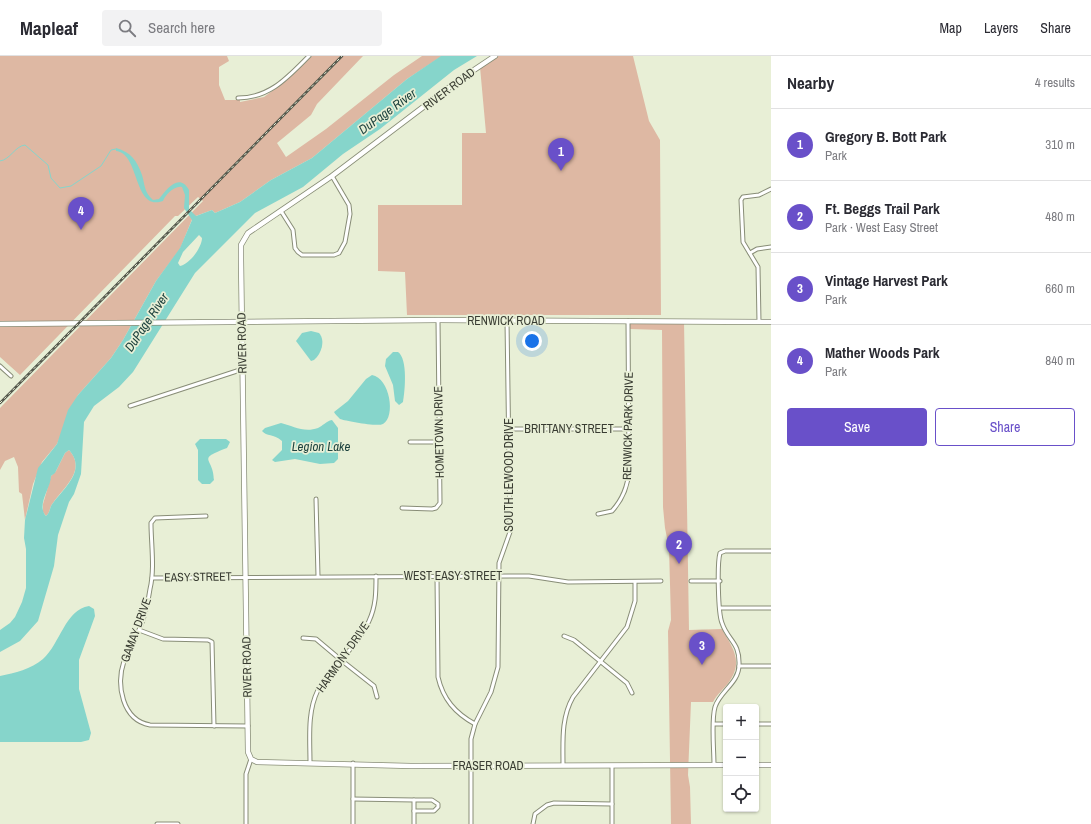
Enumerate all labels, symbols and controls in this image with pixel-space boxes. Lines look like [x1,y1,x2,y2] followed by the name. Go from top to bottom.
[102,10,382,46] search box
[20,15,78,41] text: Mapleaf
[116,17,138,39] icon: search
[148,17,215,38] text: Search here
[940,19,962,37] text: Map
[984,19,1018,37] text: Layers
[1040,19,1071,37] text: Share
[420,64,478,114] street label: RIVER ROAD
[787,71,834,94] text: Nearby
[1035,74,1075,91] text: 4 results
[355,85,420,138] water label: DuPage River
[825,126,947,147] text: Gregory B. Bott Park
[797,136,803,153] text: 1
[1045,136,1075,153] text: 310 m
[548,138,574,171] pin: 1
[825,147,847,164] text: Park
[68,197,94,230] pin: 4
[825,198,940,219] text: Ft. Beggs Trail Park
[797,208,803,225] text: 2
[1045,208,1075,225] text: 480 m
[825,219,938,236] text: Park · West Easy Street
[825,270,948,291] text: Vintage Harvest Park
[797,280,803,297] text: 3
[1045,280,1075,297] text: 660 m
[121,289,172,355] water label: DuPage River
[825,291,847,308] text: Park
[233,312,251,374] street label: RIVER ROAD
[467,313,545,329] street label: RENWICK ROAD
[522,331,542,351] your location
[825,342,940,363] text: Mather Woods Park
[797,352,803,369] text: 4
[1045,352,1075,369] text: 840 m
[825,363,847,380] text: Park
[619,372,637,480] street label: RENWICK PARK DRIVE
[430,386,448,478] street label: HOMETOWN DRIVE
[787,408,927,446] button: Save
[935,408,1075,446] button: Share
[501,418,517,532] street label: SOUTH LEWOOD DRIVE
[524,421,614,437] street label: BRITTANY STREET
[292,438,350,455] water label: Legion Lake
[666,531,692,564] pin: 2
[164,568,232,586] street label: EASY STREET
[404,568,502,584] street label: WEST EASY STREET
[117,596,155,664] street label: GAMAY DRIVE
[313,618,373,696] street label: HARMONY DRIVE
[689,632,715,665] pin: 3
[238,636,256,698] street label: RIVER ROAD
[723,704,759,812] map controls
[723,704,759,740] button: +
[723,740,759,776] button: −
[452,758,524,774] street label: FRASER ROAD
[723,776,759,812] button: locate

